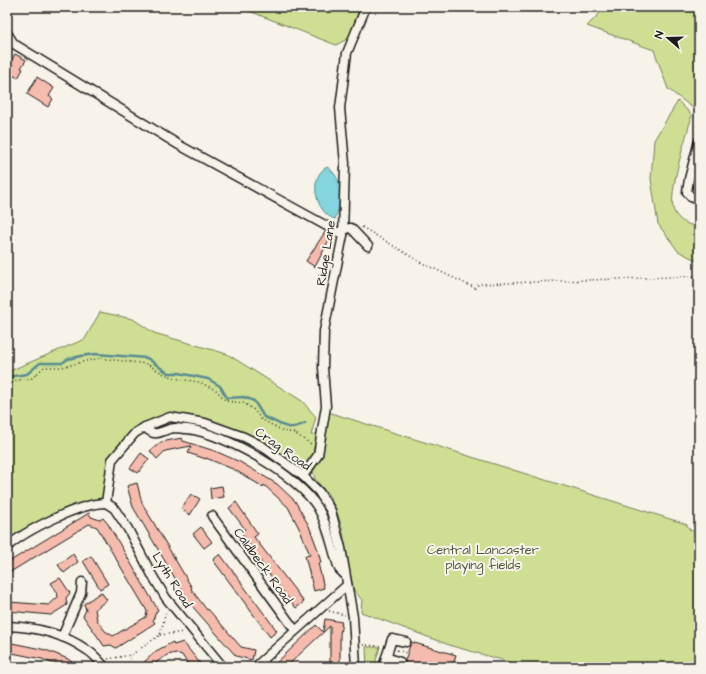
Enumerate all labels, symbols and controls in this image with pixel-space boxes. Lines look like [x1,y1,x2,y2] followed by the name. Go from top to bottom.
[648,18,688,58] north arrow
[651,29,667,41] text: N
[312,219,341,287] street label: Ridge Lane
[251,423,315,476] street label: Crag Road
[229,524,297,608] street label: Caldbeck Road
[427,541,539,575] park label: Central Lancaster playing fields
[147,549,196,612] street label: Lyth Road

